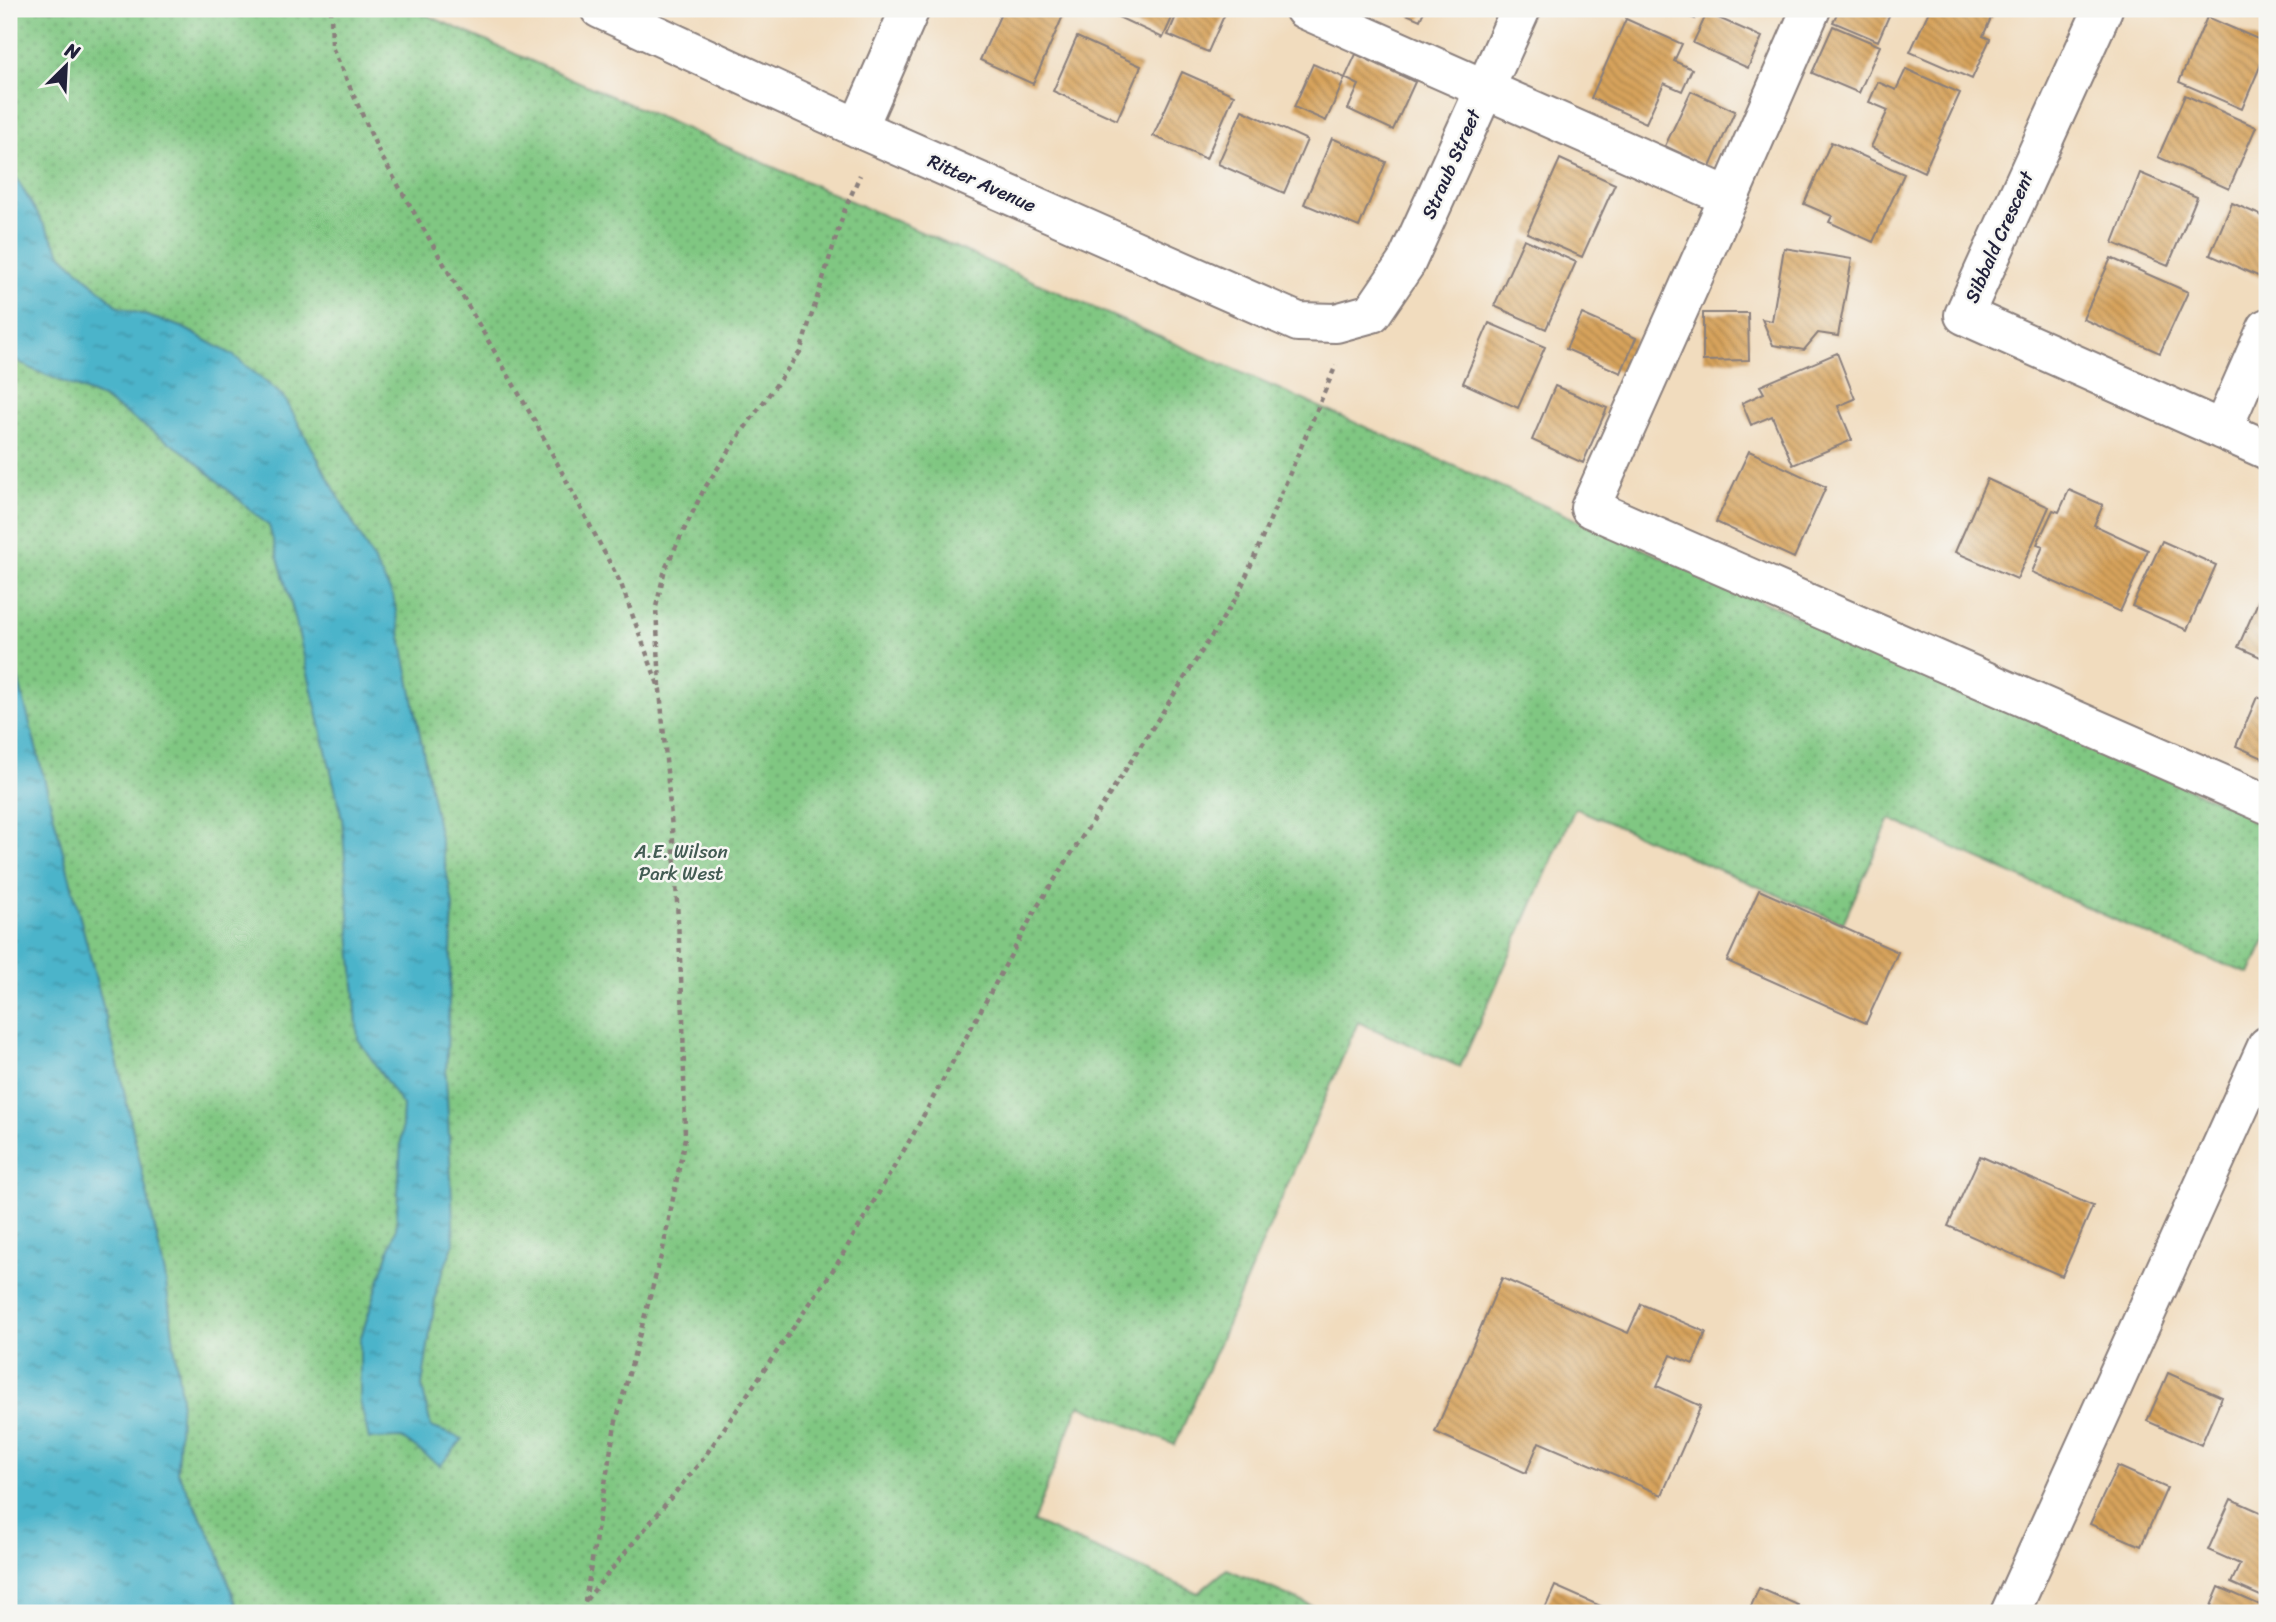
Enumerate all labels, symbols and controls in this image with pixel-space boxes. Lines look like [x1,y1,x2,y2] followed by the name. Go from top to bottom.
[32,32,102,102] north arrow
[59,33,86,69] text: N
[1412,102,1491,224] street label: Straub Street
[922,144,1042,222] street label: Ritter Avenue
[1955,164,2043,308] street label: Sibbald Crescent
[633,835,728,890] park label: A.E. Wilson Park West

